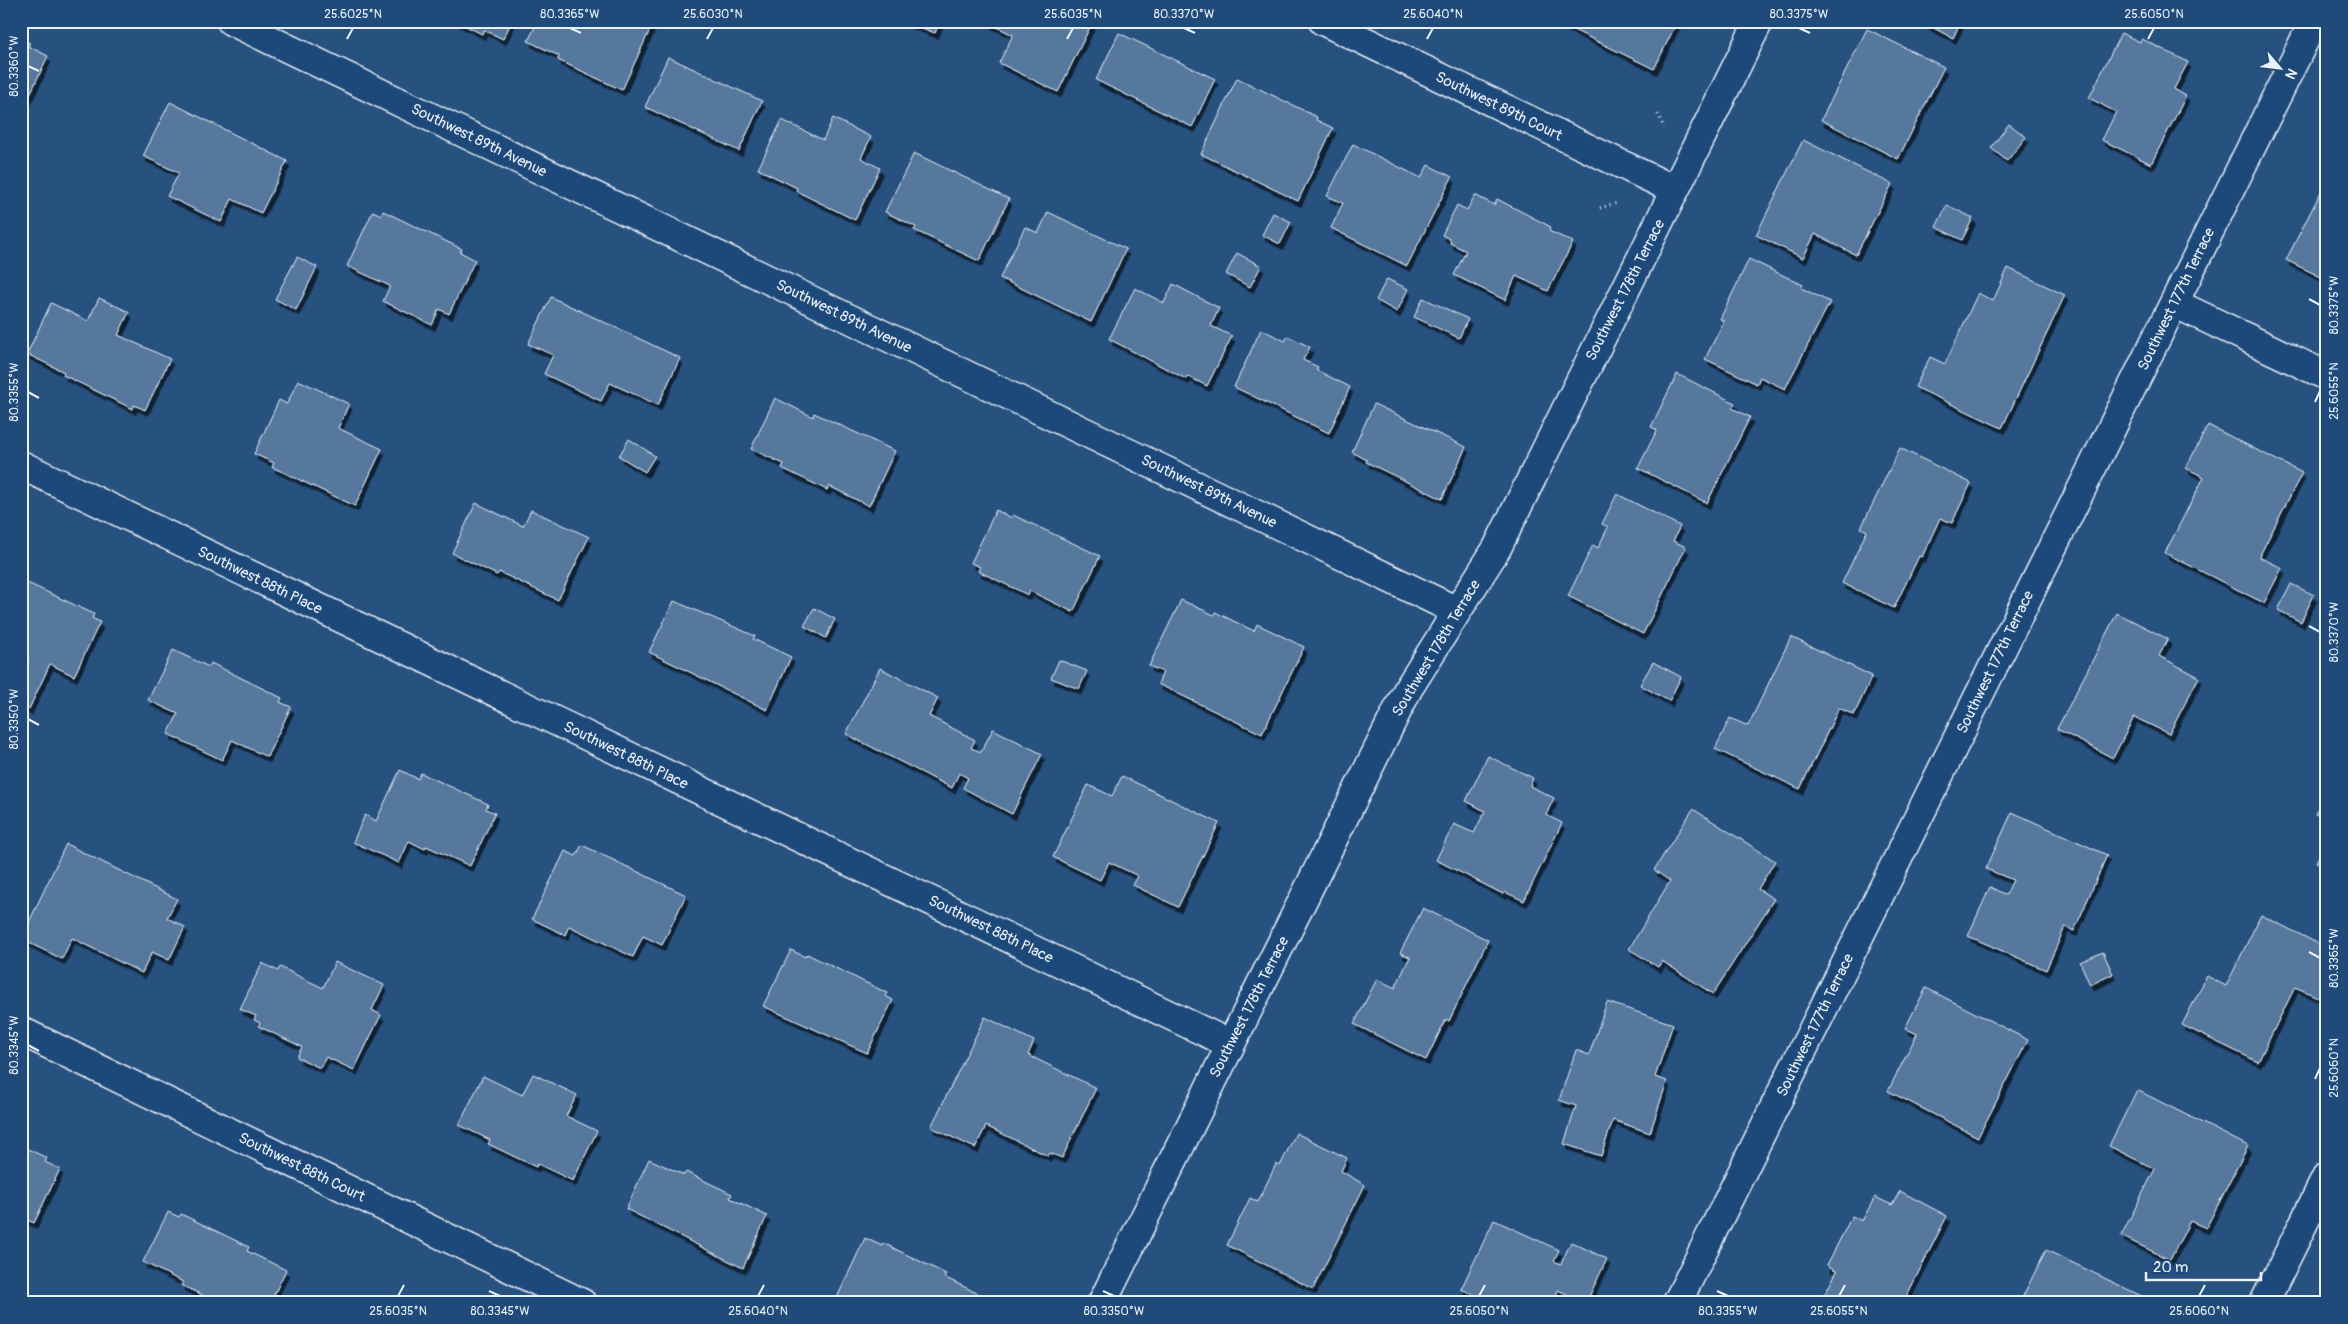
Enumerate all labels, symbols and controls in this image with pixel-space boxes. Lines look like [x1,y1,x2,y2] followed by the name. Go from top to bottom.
[324,7,382,22] text: 25.6025°N
[540,7,600,22] text: 80.3365°W
[683,7,743,22] text: 25.6030°N
[1044,7,1102,22] text: 25.6035°N
[1154,7,1214,22] text: 80.3370°W
[1403,7,1463,22] text: 25.6040°N
[1770,7,1828,22] text: 80.3375°W
[2124,7,2184,22] text: 25.6050°N
[7,36,22,96] text: 80.3360°W
[2256,42,2306,92] north arrow
[2281,66,2301,82] text: N
[1432,67,1566,146] street label: Southwest 89th Court
[408,99,550,182] street label: Southwest 89th Avenue
[1582,216,1670,364] street label: Southwest 178th Terrace
[2134,224,2220,374] street label: Southwest 177th Terrace
[773,275,915,358] street label: Southwest 89th Avenue
[2327,276,2342,334] text: 80.3375°W
[2327,362,2342,420] text: 25.6055°N
[7,363,22,421] text: 80.3355°W
[1138,450,1280,533] street label: Southwest 89th Avenue
[194,542,326,619] street label: Southwest 88th Place
[1388,576,1485,720] street label: Southwest 178th Terrace
[1953,587,2039,737] street label: Southwest 177th Terrace
[2327,602,2342,662] text: 80.3370°W
[7,689,22,749] text: 80.3350°W
[560,717,692,794] street label: Southwest 88th Place
[925,891,1057,968] street label: Southwest 88th Place
[2327,928,2342,988] text: 80.3365°W
[1206,933,1294,1081] street label: Southwest 178th Terrace
[1773,950,1859,1100] street label: Southwest 177th Terrace
[7,1015,22,1075] text: 80.3345°W
[2327,1038,2342,1098] text: 25.6060°N
[235,1129,369,1207] street label: Southwest 88th Court
[2146,1249,2260,1281] scale bar
[2153,1258,2188,1277] text: 20 m
[369,1304,427,1319] text: 25.6035°N
[470,1304,530,1319] text: 80.3345°W
[728,1304,788,1319] text: 25.6040°N
[1084,1304,1144,1319] text: 80.3350°W
[1449,1304,1509,1319] text: 25.6050°N
[1699,1304,1757,1319] text: 80.3355°W
[1810,1304,1868,1319] text: 25.6055°N
[2169,1304,2229,1319] text: 25.6060°N

